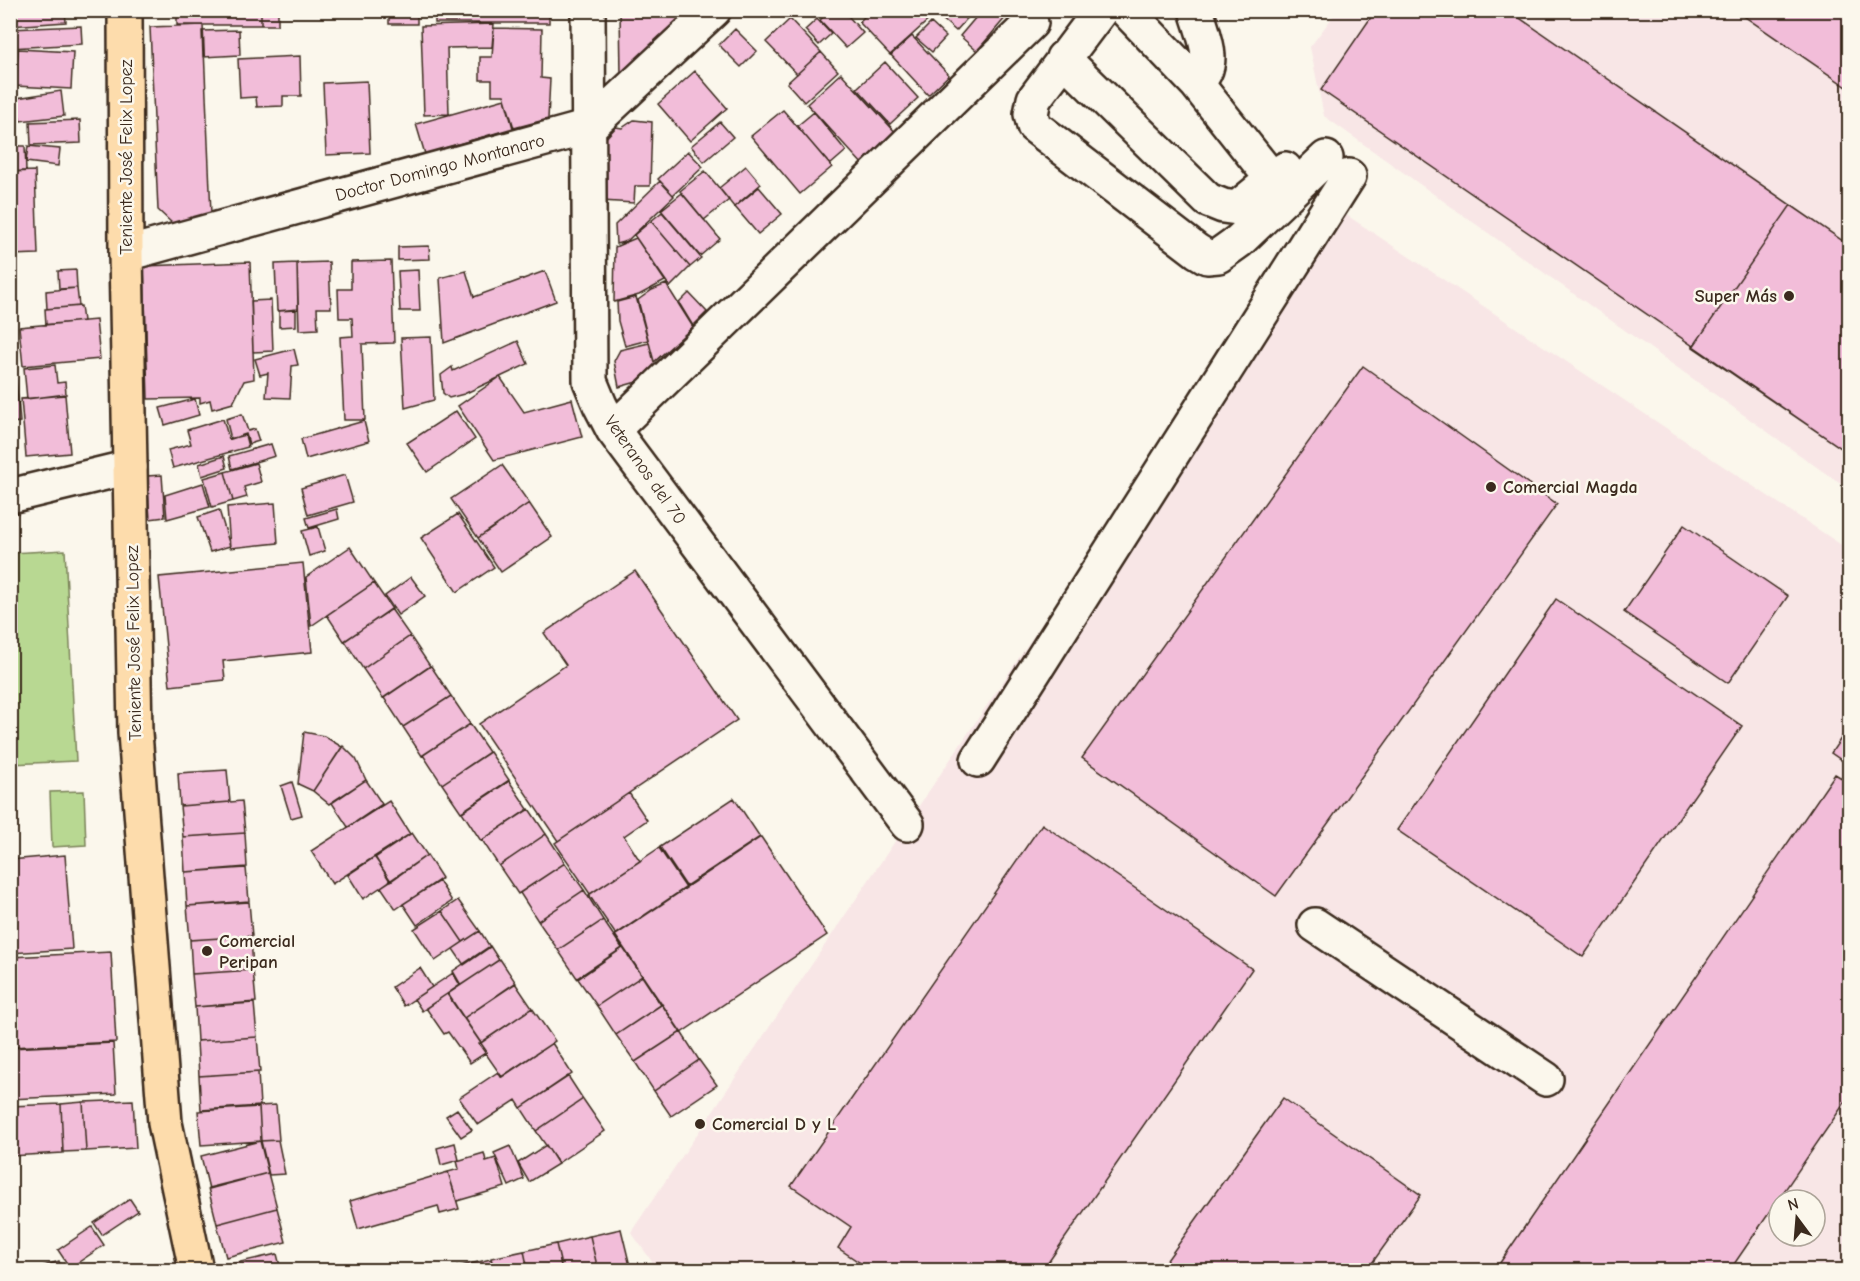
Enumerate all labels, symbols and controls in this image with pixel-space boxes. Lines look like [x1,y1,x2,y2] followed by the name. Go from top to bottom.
[116,59,137,255] street label: Teniente José Felix Lopez
[333,130,547,206] street label: Doctor Domingo Montanaro
[1695,286,1777,307] place label: Super Más
[1782,289,1796,303] marker: Super Más
[600,411,690,529] street label: Veteranos del 70
[1503,477,1638,498] place label: Comercial Magda
[1484,480,1498,494] marker: Comercial Magda
[122,545,146,741] street label: Teniente José Felix Lopez
[219,931,295,973] place label: Comercial Peripan
[200,944,214,958] marker: Comercial Peripan
[712,1114,836,1135] place label: Comercial D y L
[693,1117,707,1131] marker: Comercial D y L
[1767,1188,1827,1248] north arrow
[1786,1194,1801,1215] text: N

